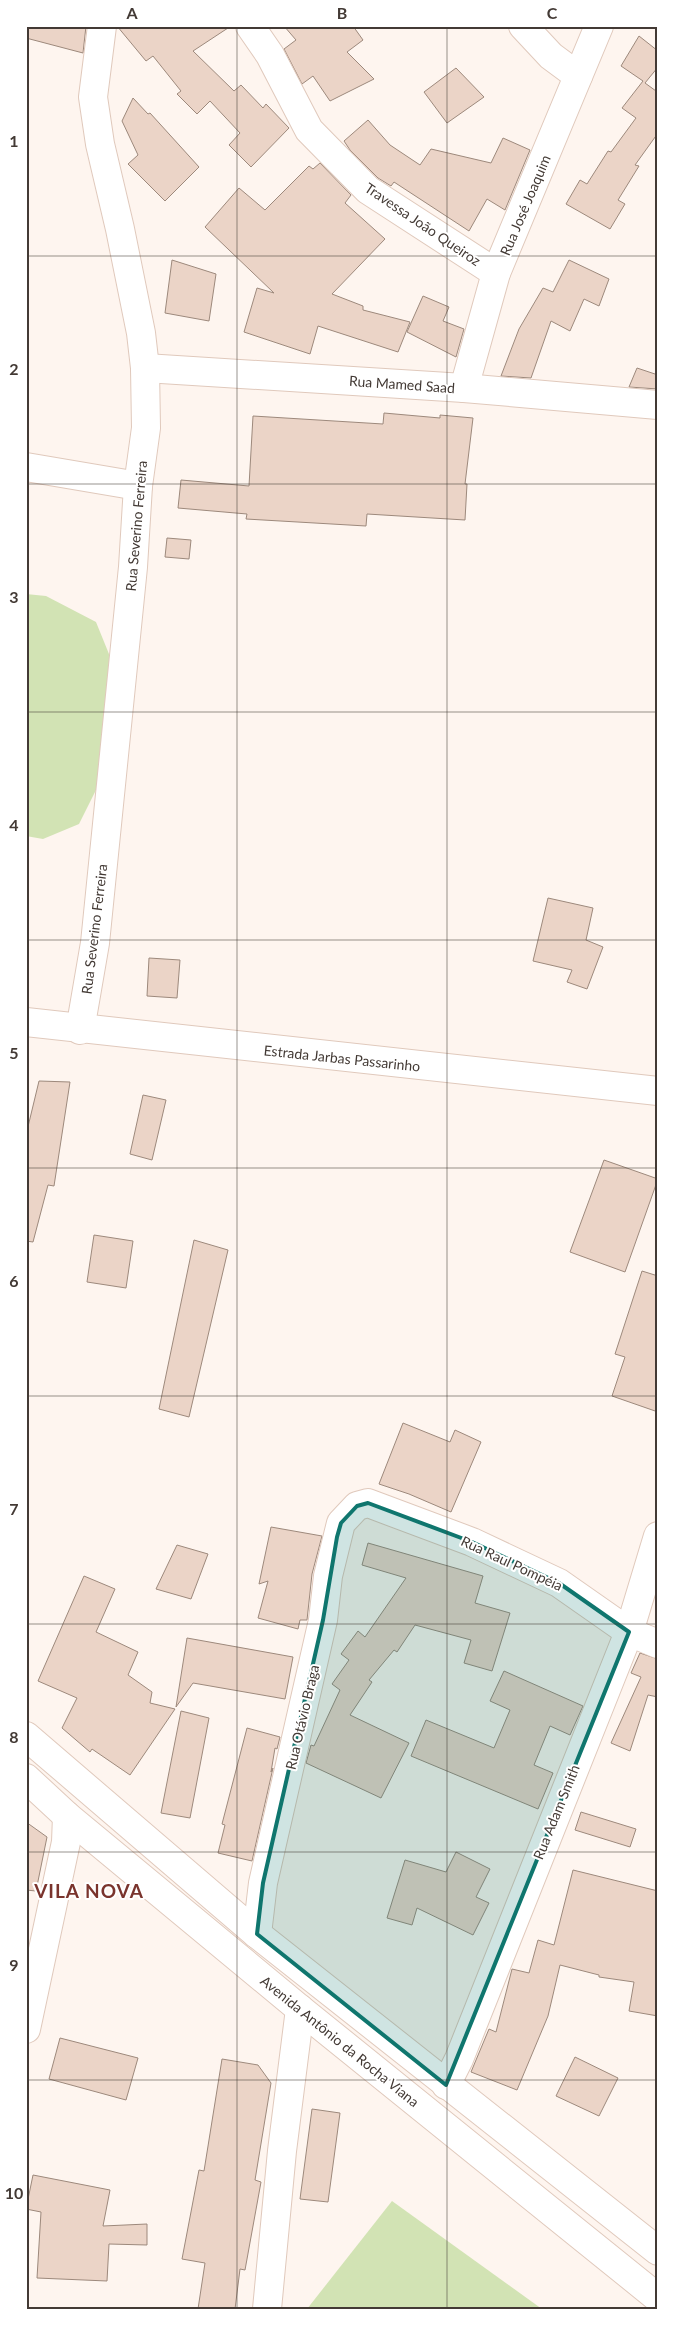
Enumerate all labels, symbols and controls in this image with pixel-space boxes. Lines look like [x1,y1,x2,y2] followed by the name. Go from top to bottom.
[125,3,138,22] text: A
[337,3,347,22] text: B
[547,3,558,22] text: C
[9,131,19,150] text: 1
[496,152,554,258] street label: Rua José Joaquim
[362,179,484,269] street label: Travessa João Queiroz
[9,359,19,378] text: 2
[348,372,456,396] street label: Rua Mamed Saad
[122,460,150,592] street label: Rua Severino Ferreira
[9,587,19,606] text: 3
[9,815,19,834] text: 4
[78,863,110,995] street label: Rua Severino Ferreira
[263,1041,421,1075] street label: Estrada Jarbas Passarinho
[9,1043,19,1062] text: 5
[9,1271,19,1290] text: 6
[9,1499,19,1518] text: 7
[458,1532,566,1594] street label: Rua Raul Pompéia
[282,1663,322,1771] street label: Rua Otávio Braga
[9,1727,19,1746] text: 8
[529,1762,583,1862] street label: Rua Adam Smith
[33,1879,144,1902] district label: VILA NOVA
[9,1955,19,1974] text: 9
[257,1972,423,2110] street label: Avenida Antônio da Rocha Viana
[5,2183,23,2202] text: 10

